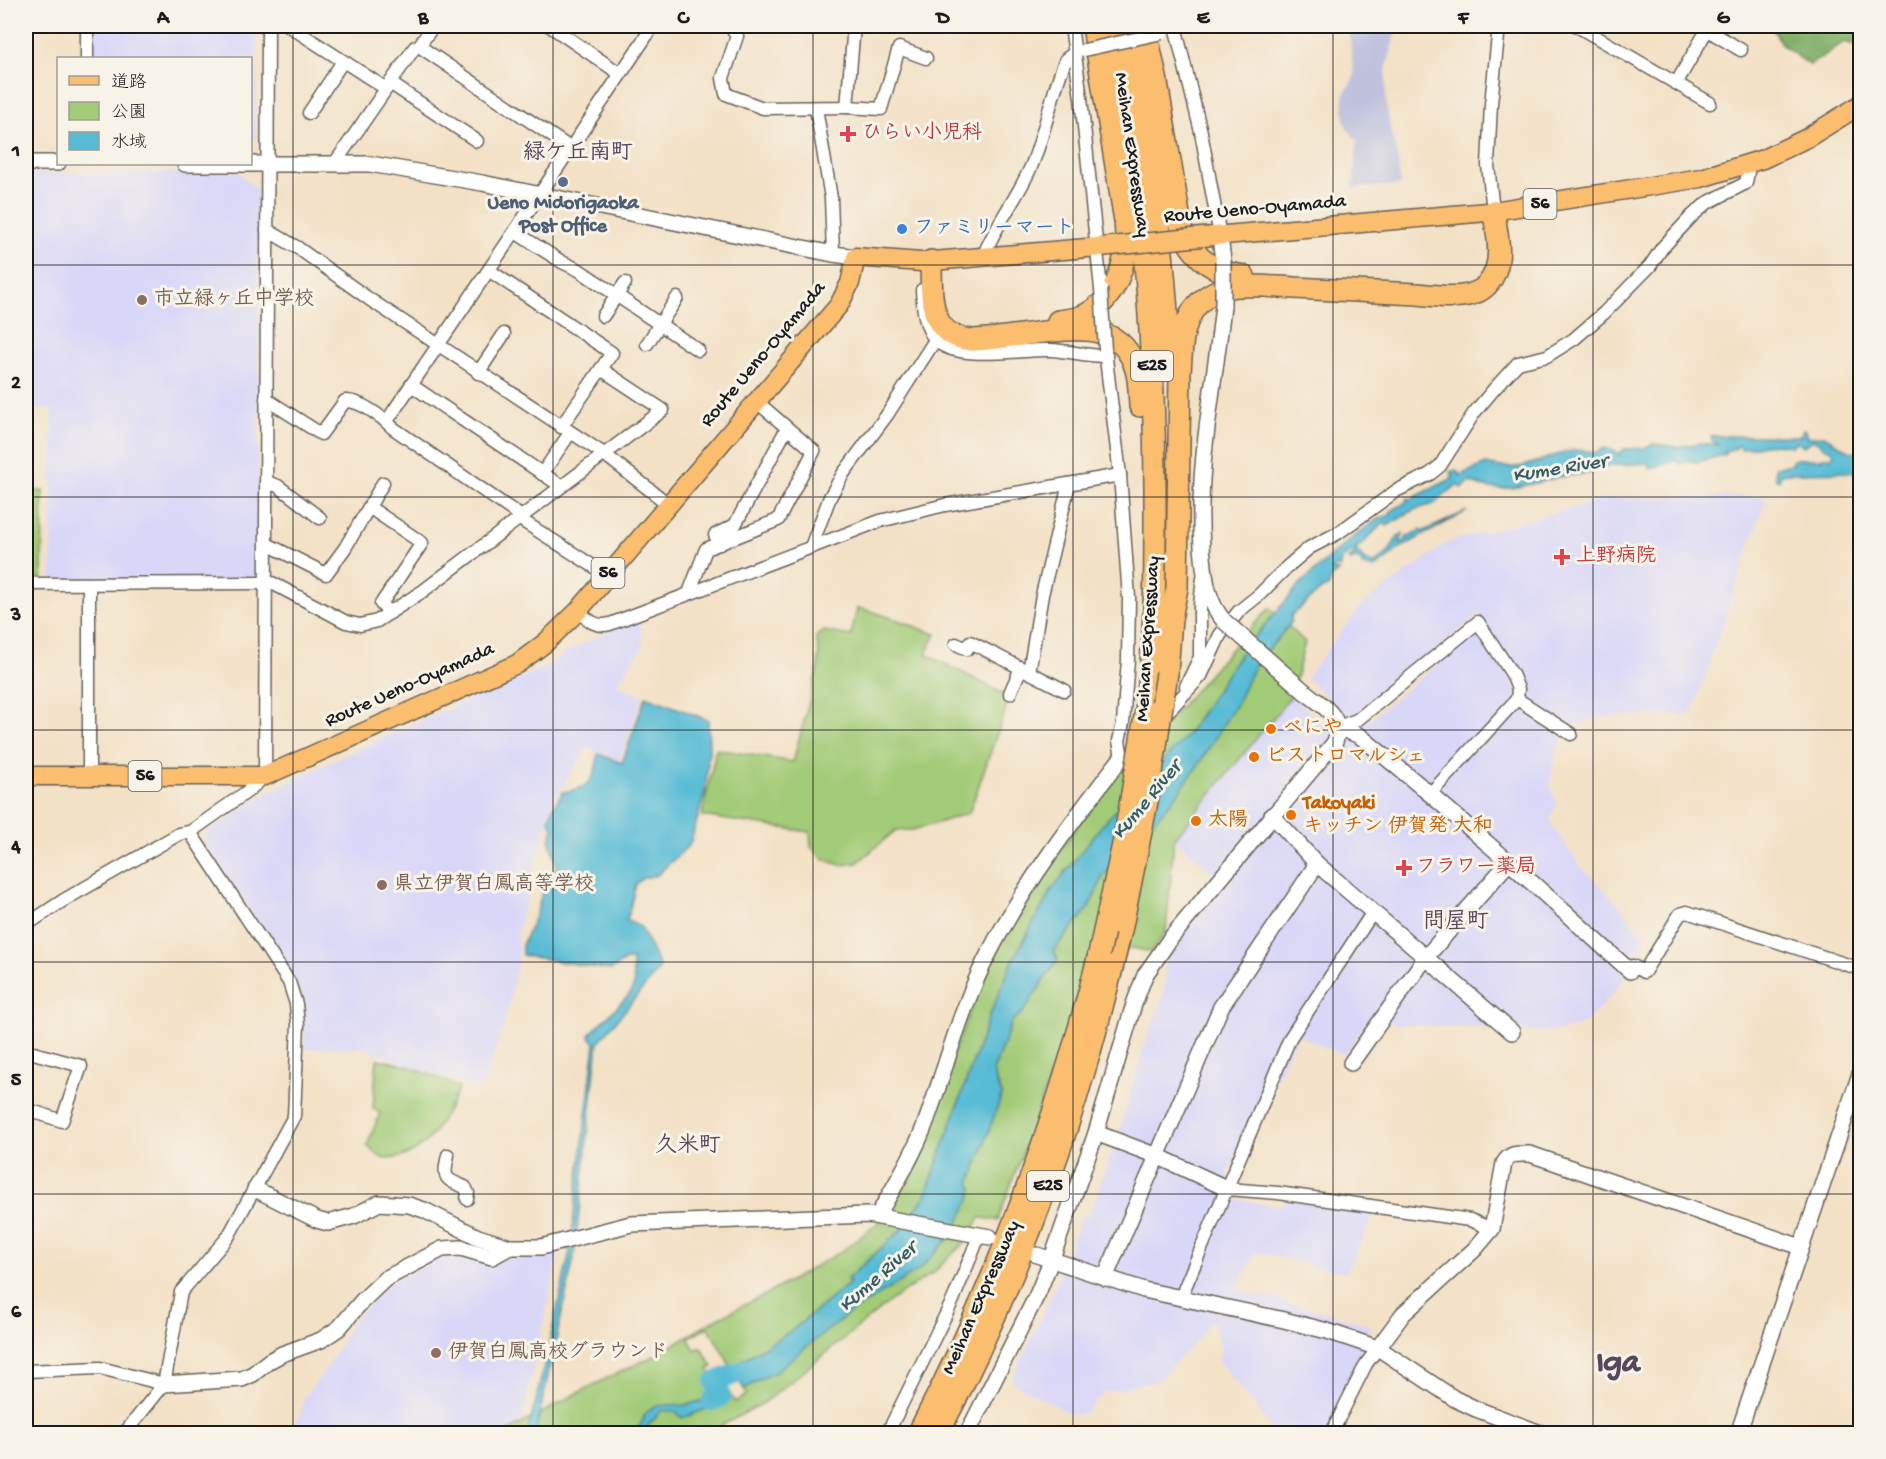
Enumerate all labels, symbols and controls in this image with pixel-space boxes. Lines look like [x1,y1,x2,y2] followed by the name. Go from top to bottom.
[156,8,171,31] text: A
[417,8,429,31] text: B
[677,8,691,31] text: C
[934,8,950,31] text: D
[1197,8,1211,31] text: E
[1457,8,1470,31] text: F
[1717,8,1731,31] text: G
[57,57,252,165] legend
[1108,71,1154,239] street label: Meihan Expressway
[111,72,147,94] text: 道路
[111,103,147,124] text: 公園
[862,121,982,146] place label: ひらい小児科
[839,125,857,143] marker: ひらい小児科
[111,132,147,154] text: 水域
[523,139,633,167] district label: 緑ケ丘南町
[11,141,20,164] text: 1
[556,175,570,189] marker: Ueno Midorigaoka Post Office
[1524,189,1556,219] road number: 56
[1163,191,1348,229] street label: Route Ueno-Oyamada
[487,193,639,239] place label: Ueno Midorigaoka Post Office
[914,218,1075,241] place label: ファミリーマート
[895,222,909,236] marker: ファミリーマート
[697,277,832,432] street label: Route Ueno-Oyamada
[154,287,314,312] place label: 市立緑ヶ丘中学校
[135,293,149,307] marker: 市立緑ヶ丘中学校
[1131,351,1173,381] road number: E25
[11,373,21,396] text: 2
[1511,449,1613,490] water label: Kume River
[1576,544,1656,569] place label: 上野病院
[1553,548,1571,566] marker: 上野病院
[1132,555,1166,723] street label: Meihan Expressway
[592,558,624,588] road number: 56
[10,605,21,628] text: 3
[322,638,499,734] street label: Route Ueno-Oyamada
[1283,717,1343,741] place label: べにや
[1264,722,1278,736] marker: べにや
[1266,746,1426,769] place label: ビストロマルシェ
[1247,750,1261,764] marker: ビストロマルシェ
[1108,753,1191,846] water label: Kume River
[128,761,162,791] road number: 56
[1301,793,1492,839] place label: Takoyaki キッチン 伊賀発 大和
[1284,808,1298,822] marker: Takoyaki キッチン 伊賀発 大和
[1208,809,1248,833] place label: 太陽
[1189,814,1203,828] marker: 太陽
[10,837,21,860] text: 4
[1416,855,1536,880] place label: フラワー薬局
[1397,861,1411,875] marker: フラワー薬局
[394,872,594,897] place label: 県立伊賀白鳳高等学校
[375,878,389,892] marker: 県立伊賀白鳳高等学校
[1423,909,1489,936] district label: 問屋町
[11,1070,22,1093] text: 5
[655,1133,721,1160] district label: 久米町
[1027,1171,1069,1201] road number: E25
[938,1217,1026,1379] street label: Meihan Expressway
[835,1234,927,1319] water label: Kume River
[11,1302,22,1325] text: 6
[448,1340,668,1365] place label: 伊賀白鳳高校グラウンド
[1596,1345,1642,1383] district label: Iga
[429,1346,443,1360] marker: 伊賀白鳳高校グラウンド

